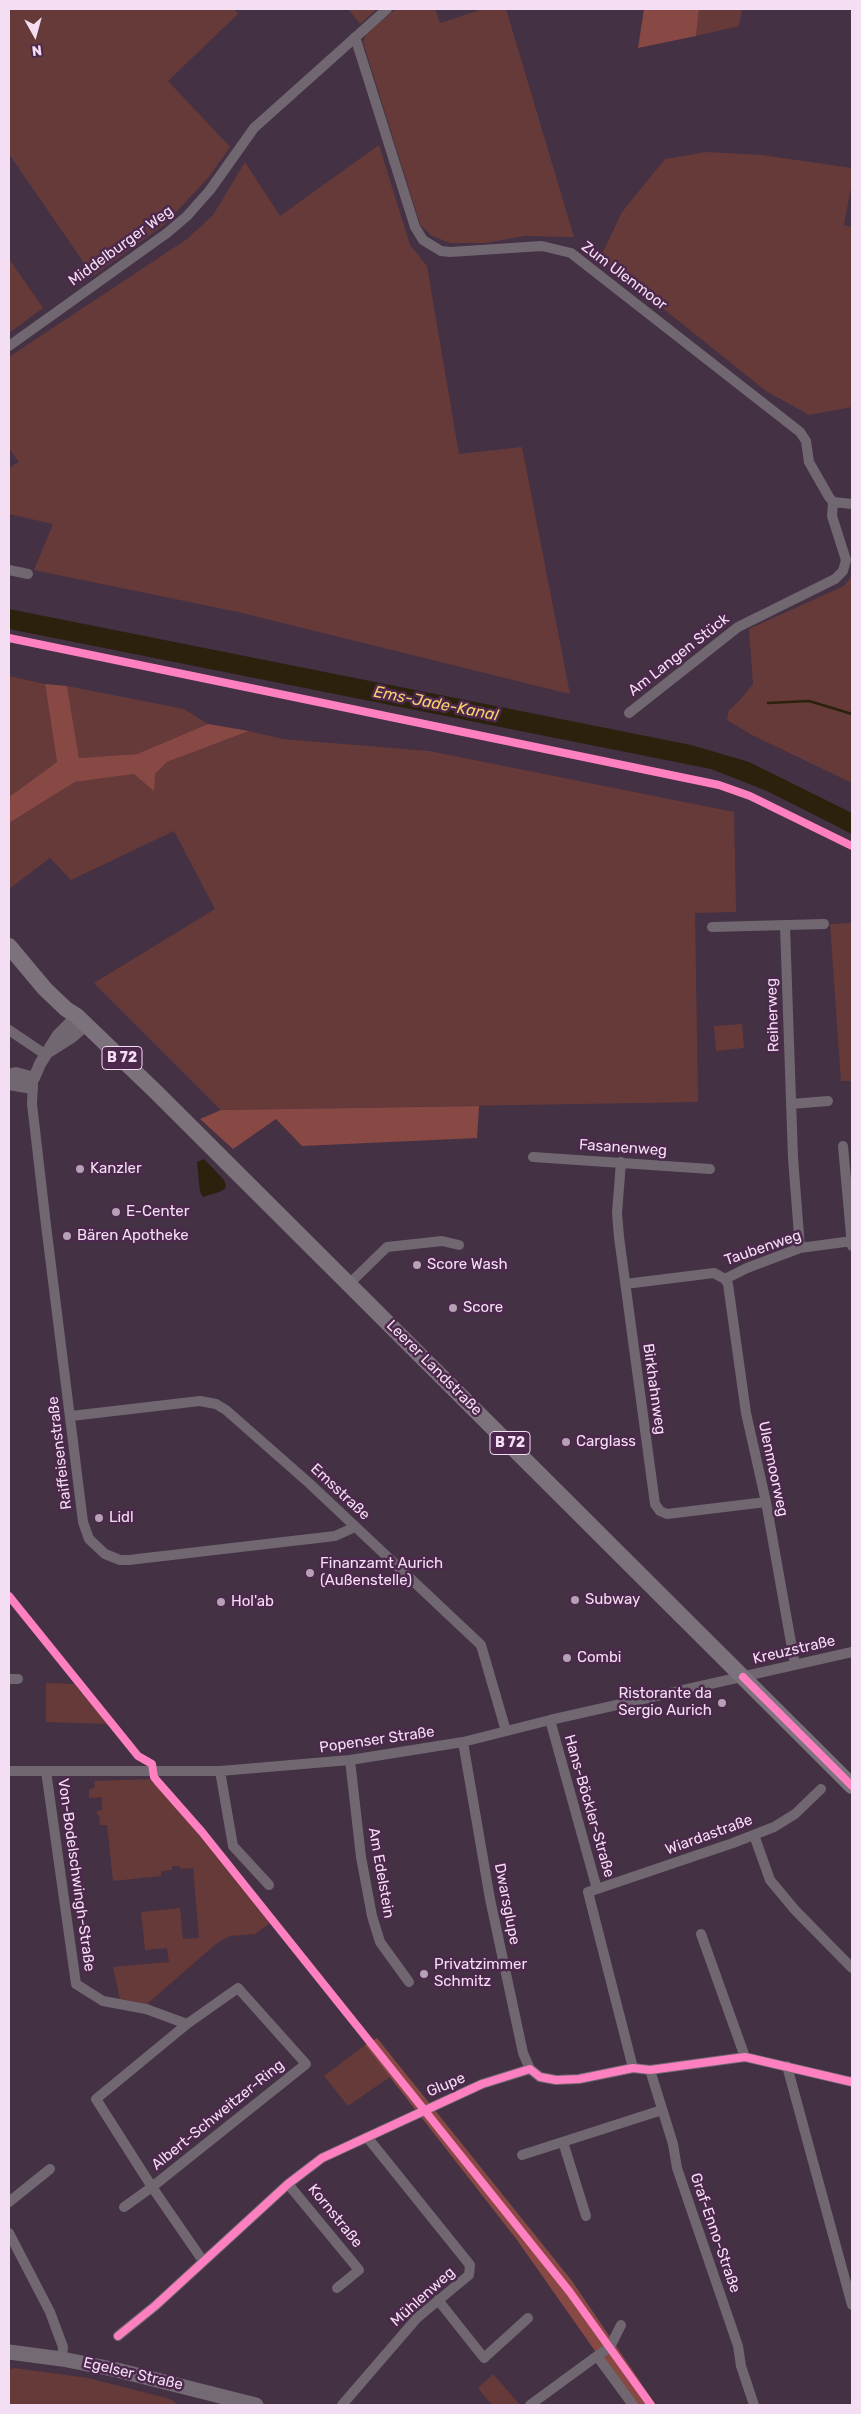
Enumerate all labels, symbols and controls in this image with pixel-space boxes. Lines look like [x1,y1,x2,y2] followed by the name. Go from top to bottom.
[10,10,60,60] north arrow
[31,41,43,59] text: N
[65,202,177,290] street label: Middelburger Weg
[578,238,670,314] street label: Zum Ulenmoor
[625,610,733,700] street label: Am Langen Stück
[372,682,500,726] water label: Ems-Jade-Kanal
[763,978,783,1052] street label: Reiherweg
[102,1046,142,1070] road number: B 72
[578,1136,668,1160] street label: Fasanenweg
[90,1160,142,1178] place label: Kanzler
[74,1163,86,1175] marker: Kanzler
[126,1203,189,1221] place label: E-Center
[110,1206,122,1218] marker: E-Center
[722,1226,804,1270] street label: Taubenweg
[77,1227,189,1245] place label: Bären Apotheke
[61,1230,73,1242] marker: Bären Apotheke
[427,1256,508,1274] place label: Score Wash
[411,1259,423,1271] marker: Score Wash
[463,1299,503,1317] place label: Score
[447,1302,459,1314] marker: Score
[382,1316,486,1420] street label: Leerer Landstraße
[639,1342,669,1436] street label: Birkhahnweg
[44,1395,76,1511] street label: Raiffeisenstraße
[754,1420,792,1518] street label: Ulenmoorweg
[490,1432,530,1455] road number: B 72
[576,1433,636,1451] place label: Carglass
[560,1436,572,1448] marker: Carglass
[307,1460,373,1524] street label: Emsstraße
[109,1509,134,1527] place label: Lidl
[93,1512,105,1524] marker: Lidl
[320,1555,443,1590] place label: Finanzamt Aurich (Außenstelle)
[304,1567,316,1579] marker: Finanzamt Aurich (Außenstelle)
[585,1591,640,1609] place label: Subway
[231,1593,274,1611] place label: Hol'ab
[569,1594,581,1606] marker: Subway
[215,1596,227,1608] marker: Hol'ab
[751,1632,837,1668] street label: Kreuzstraße
[577,1649,621,1667] place label: Combi
[561,1652,573,1664] marker: Combi
[618,1685,712,1720] place label: Ristorante da Sergio Aurich
[716,1697,728,1709] marker: Ristorante da Sergio Aurich
[318,1723,436,1757] street label: Popenser Straße
[560,1732,618,1880] street label: Hans-Böckler-Straße
[54,1777,98,1973] street label: Von-Bodelschwingh-Straße
[663,1811,755,1859] street label: Wiardastraße
[364,1826,398,1920] street label: Am Edelstein
[490,1862,524,1946] street label: Dwarsglupe
[434,1956,527,1991] place label: Privatzimmer Schmitz
[418,1968,430,1980] marker: Privatzimmer Schmitz
[148,2056,288,2174] street label: Albert-Schweitzer-Ring
[424,2069,468,2101] street label: Glupe
[686,2171,744,2295] street label: Graf-Enno-Straße
[304,2181,366,2251] street label: Kornstraße
[387,2263,459,2331] street label: Mühlenweg
[81,2354,185,2394] street label: Egelser Straße

